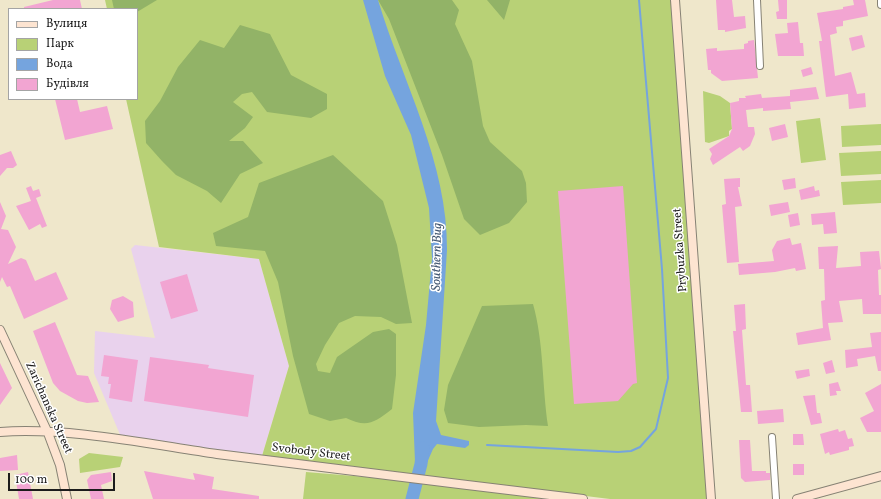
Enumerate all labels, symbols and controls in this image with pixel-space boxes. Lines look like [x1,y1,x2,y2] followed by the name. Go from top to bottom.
[8,8,138,100] legend
[46,16,87,32] text: Вулиця
[46,36,74,52] text: Парк
[46,56,73,72] text: Вода
[46,76,89,92] text: Будівля
[671,207,691,293] street label: Prybuzka Street
[430,223,446,291] water label: Southern Bug
[21,360,75,456] street label: Zarichanska Street
[271,441,351,465] street label: Svobody Street
[10,465,117,491] scale bar
[15,472,47,488] text: 100 m

